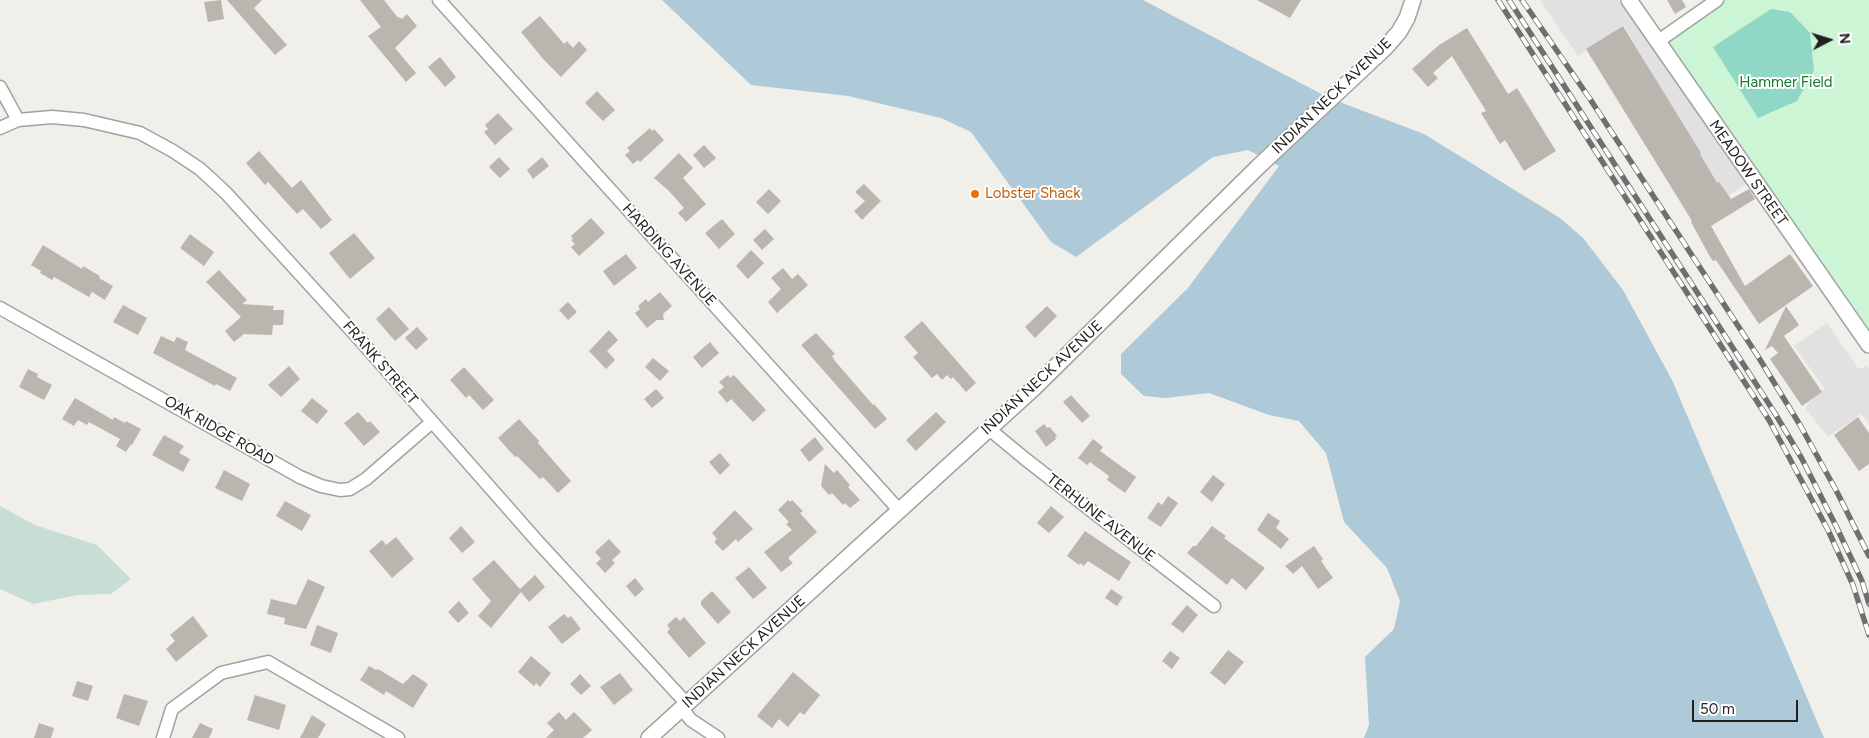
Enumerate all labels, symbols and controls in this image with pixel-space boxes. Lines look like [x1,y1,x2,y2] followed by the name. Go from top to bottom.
[1804,15,1854,65] north arrow
[1836,33,1853,45] text: N
[1268,34,1396,158] street label: INDIAN NECK AVENUE
[1739,74,1833,92] park label: Hammer Field
[1705,117,1791,229] street label: MEADOW STREET
[985,185,1080,203] place label: Lobster Shack
[969,188,981,200] marker: Lobster Shack
[618,200,720,310] street label: HARDING AVENUE
[339,317,421,409] street label: FRANK STREET
[978,317,1106,439] street label: INDIAN NECK AVENUE
[161,392,277,470] street label: OAK RIDGE ROAD
[1043,470,1159,566] street label: TERHUNE AVENUE
[679,592,809,712] street label: INDIAN NECK AVENUE
[1694,690,1800,722] scale bar
[1700,700,1735,718] text: 50 m

